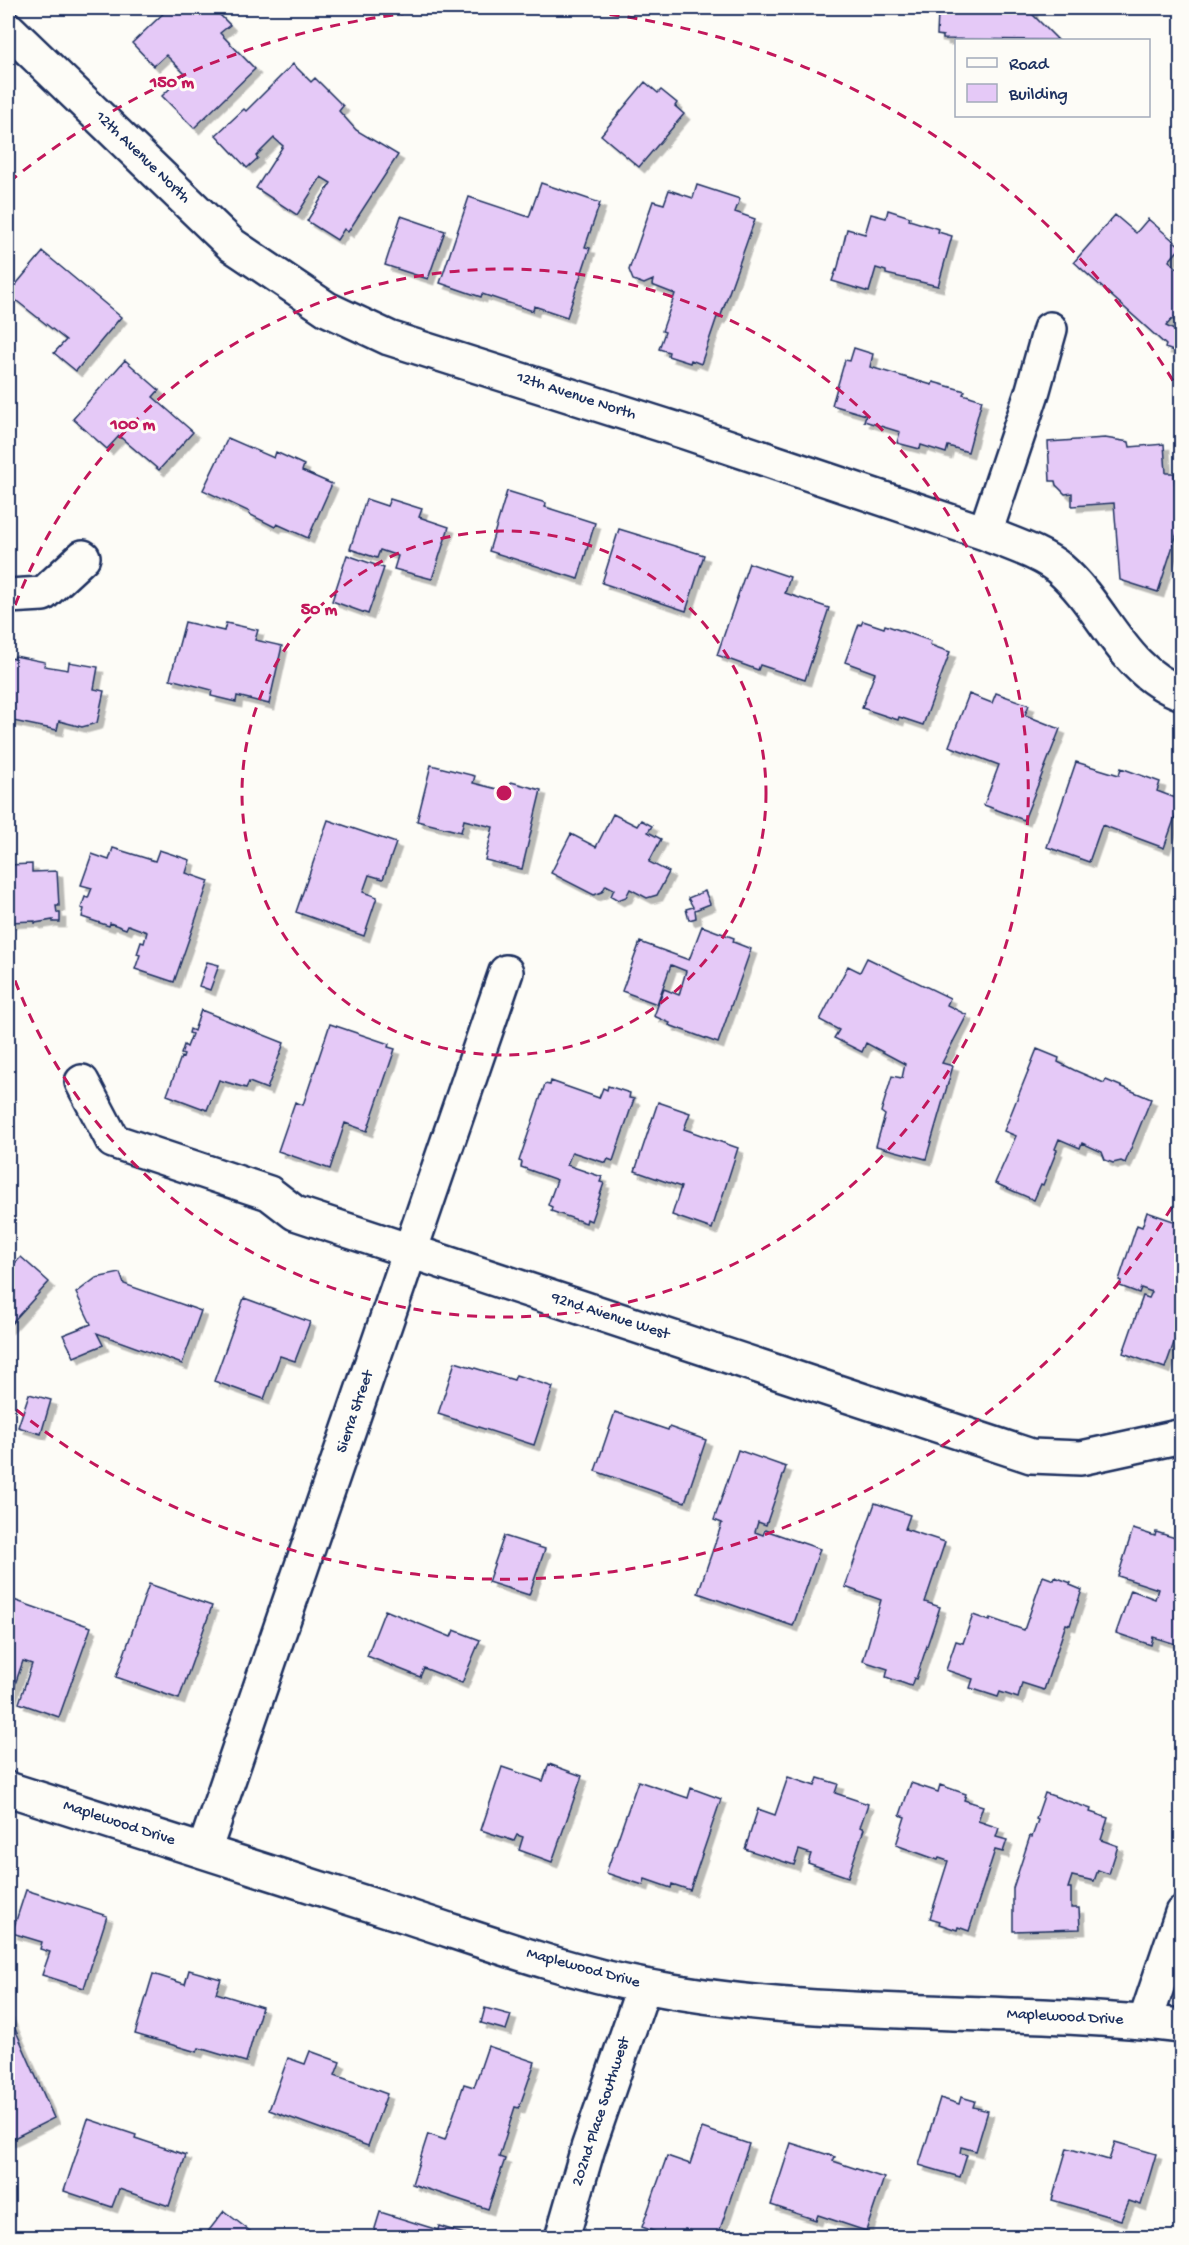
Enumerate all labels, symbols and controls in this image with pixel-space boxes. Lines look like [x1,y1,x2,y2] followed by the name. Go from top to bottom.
[955,39,1150,117] legend
[1009,55,1050,76] text: Road
[149,73,194,94] text: 150 m
[1008,85,1068,106] text: Building
[90,107,194,208] street label: 12th Avenue North
[513,368,639,425] street label: 12th Avenue North
[110,415,156,436] text: 100 m
[301,600,338,621] text: 50 m
[494,783,514,803] centre of rings
[548,1289,673,1345] street label: 92nd Avenue West
[333,1367,379,1456] street label: Sierra Street
[61,1797,178,1851] street label: Maplewood Drive
[524,1945,643,1993] street label: Maplewood Drive
[1006,2005,1125,2031] street label: Maplewood Drive
[569,2034,636,2189] street label: 202nd Place Southwest

